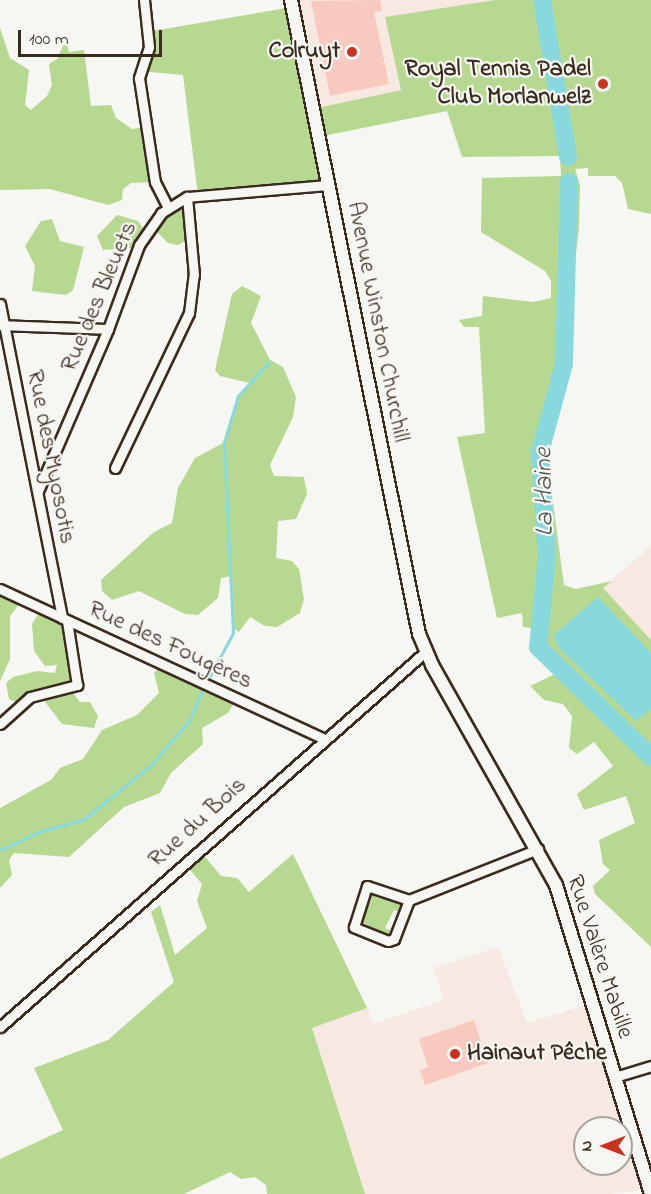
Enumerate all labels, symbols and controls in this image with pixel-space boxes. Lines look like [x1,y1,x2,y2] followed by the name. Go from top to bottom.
[21,18,165,56] scale bar
[29,27,69,53] text: 100 m
[269,38,340,66] place label: Colruyt
[345,45,359,59] marker: Colruyt
[405,56,591,112] place label: Royal Tennis Padel Club Morlanwelz
[596,77,610,91] marker: Royal Tennis Padel Club Morlanwelz
[340,199,414,445] street label: Avenue Winston Churchill
[55,218,145,376] street label: Rue des Bleuets
[19,368,81,546] street label: Rue des Myosotis
[530,448,562,536] water label: La Haine
[83,595,257,697] street label: Rue des Fougères
[143,771,253,875] street label: Rue du Bois
[559,872,639,1042] street label: Rue Valère Mabille
[467,1040,607,1068] place label: Hainaut Pêche
[448,1047,462,1061] marker: Hainaut Pêche
[573,1116,633,1176] north arrow
[575,1141,599,1151] text: N

